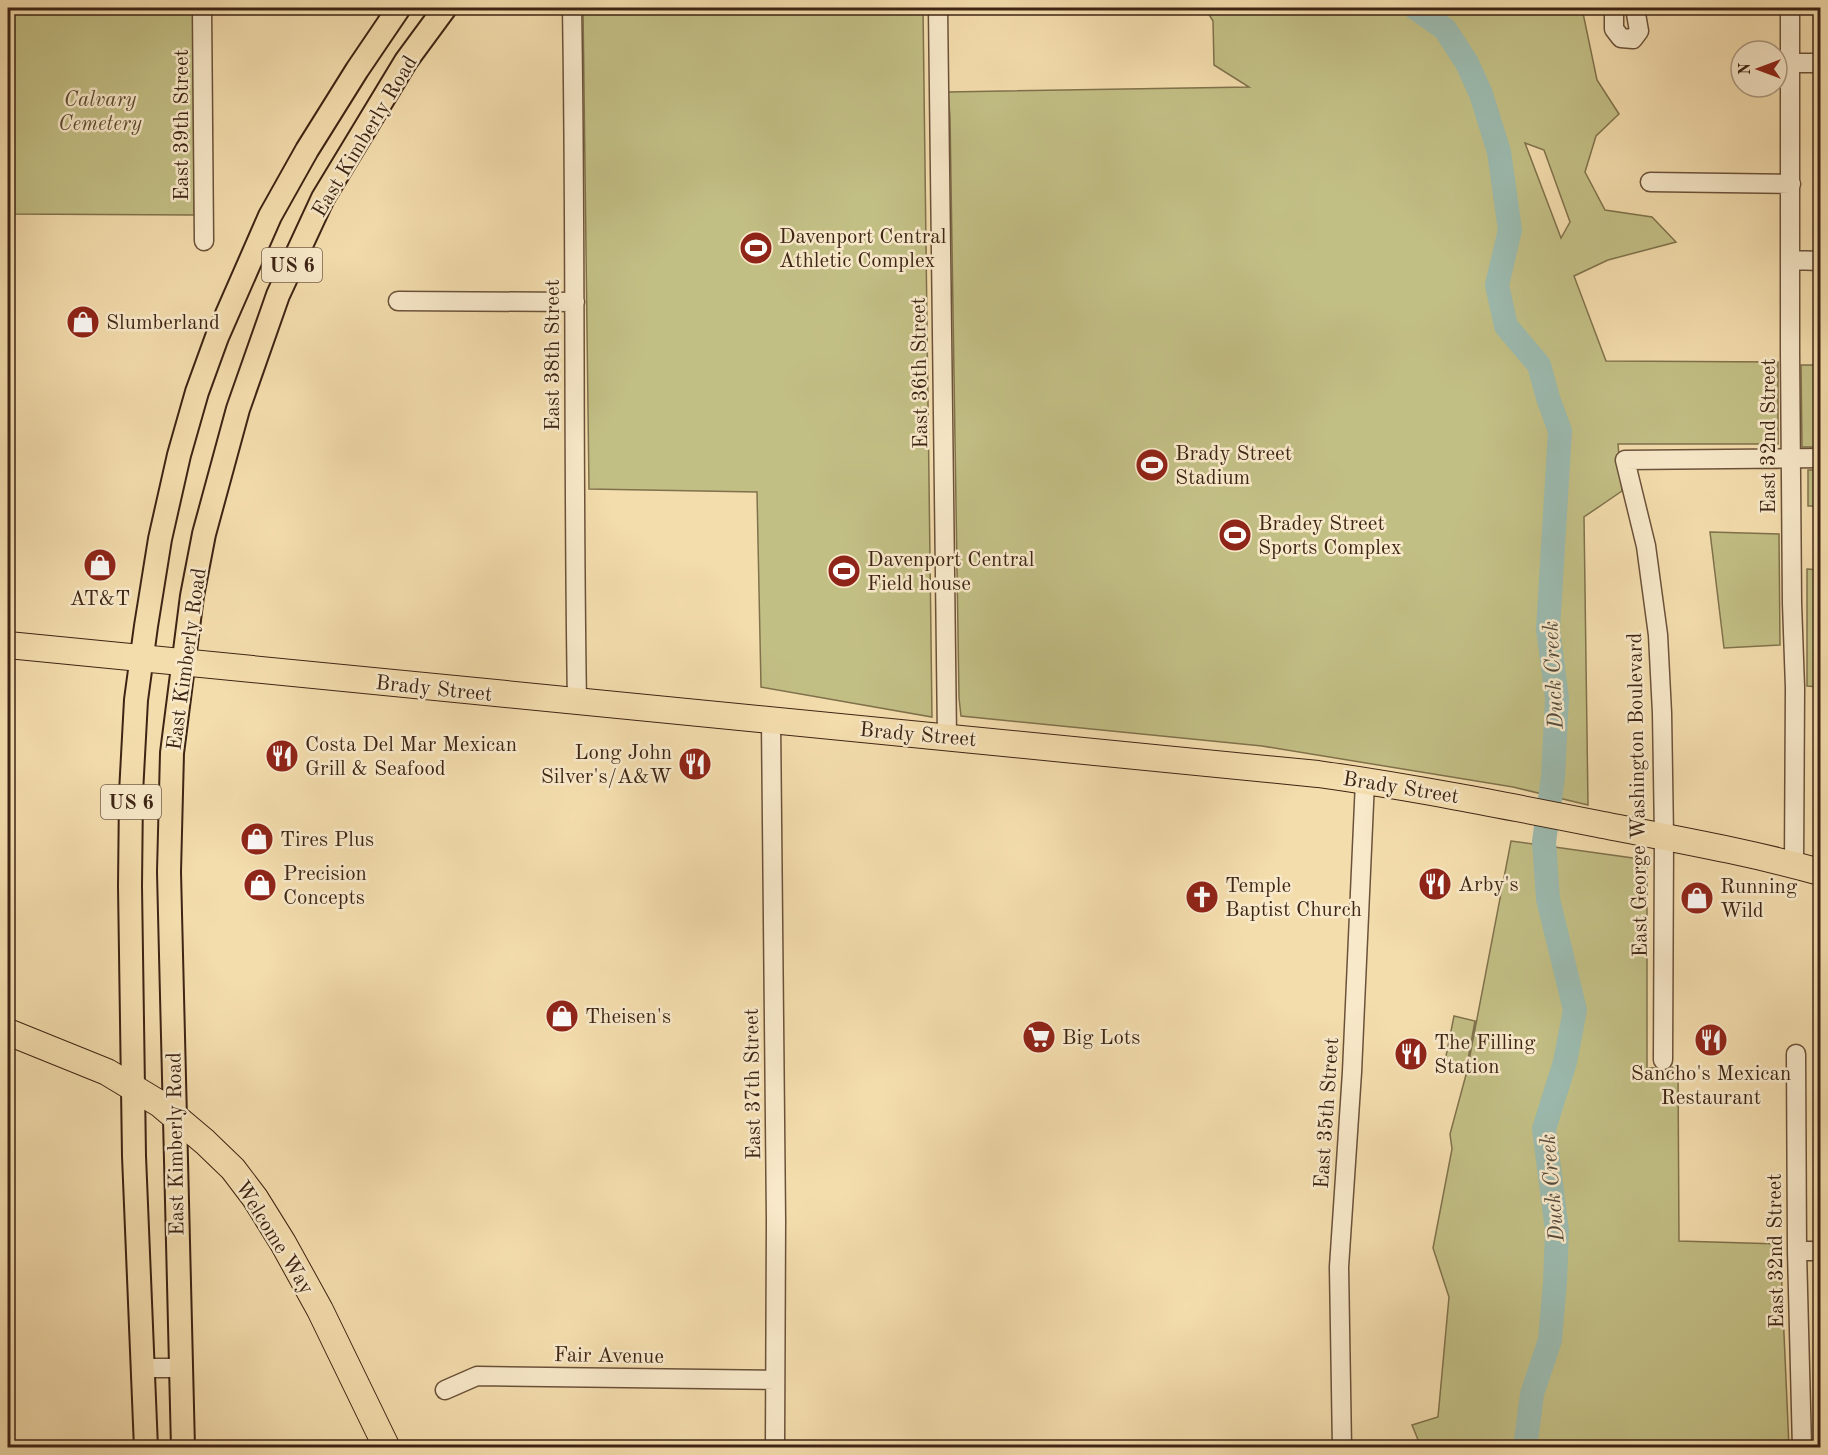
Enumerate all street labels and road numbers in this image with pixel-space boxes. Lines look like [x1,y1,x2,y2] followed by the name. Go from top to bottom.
[172,49,193,201] street label: East 39th Street
[309,53,422,221] street label: East Kimberly Road
[262,248,322,282] road number: US 6
[543,279,564,431] street label: East 38th Street
[909,297,932,449] street label: East 36th Street
[1759,358,1780,514] street label: East 32nd Street
[164,567,211,752] street label: East Kimberly Road
[1625,632,1652,958] street label: East George Washington Boulevard
[375,673,493,706] street label: Brady Street
[859,720,977,751] street label: Brady Street
[1341,769,1460,808] street label: Brady Street
[101,785,161,819] road number: US 6
[742,1008,765,1160] street label: East 37th Street
[1312,1037,1343,1190] street label: East 35th Street
[164,1052,189,1236] street label: East Kimberly Road
[1765,1173,1788,1329] street label: East 32nd Street
[231,1177,317,1298] street label: Welcome Way
[554,1345,664,1368] street label: Fair Avenue

